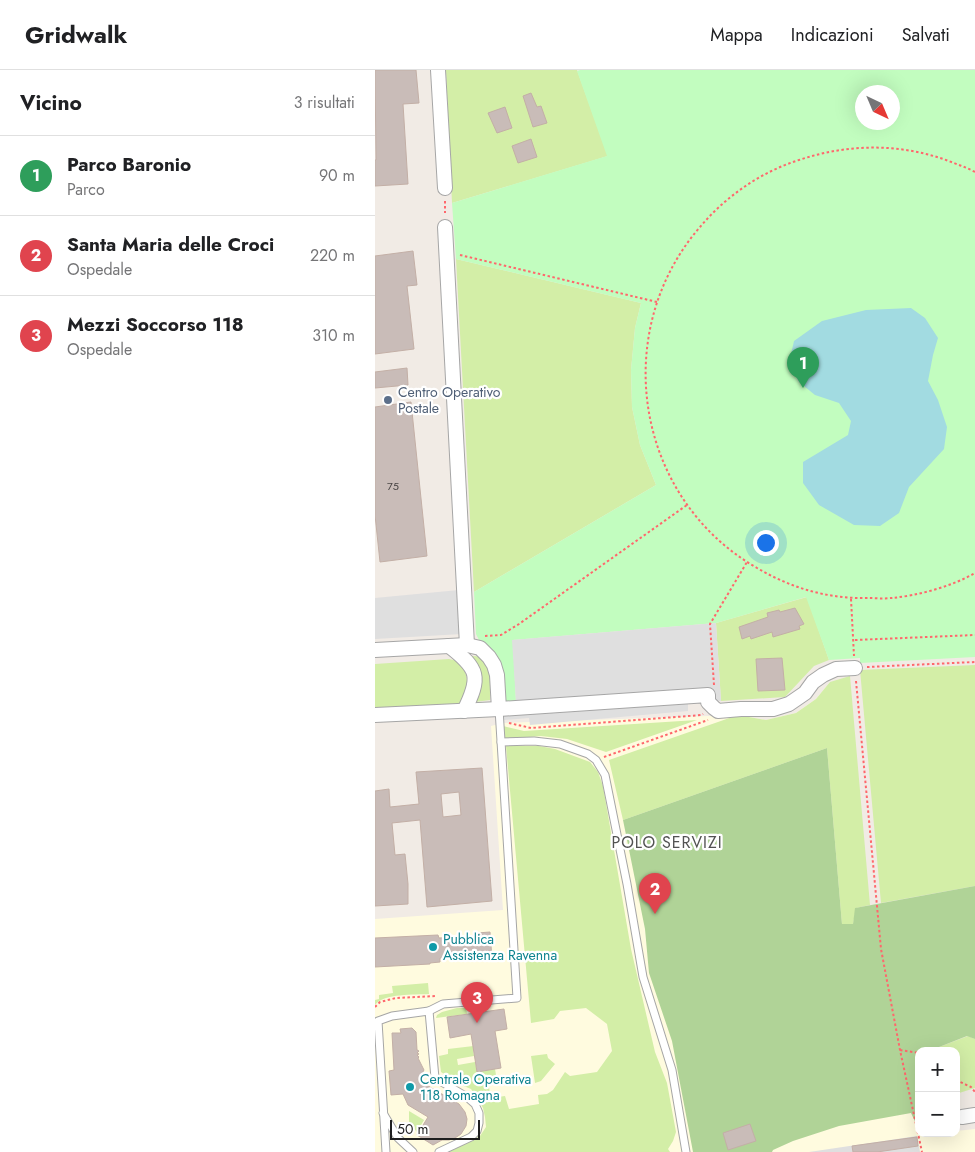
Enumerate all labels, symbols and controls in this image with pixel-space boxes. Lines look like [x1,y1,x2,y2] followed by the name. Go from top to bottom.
[25,17,127,52] text: Gridwalk
[710,22,763,48] text: Mappa
[791,22,874,48] text: Indicazioni
[902,22,950,48] text: Salvati
[855,85,900,130] north arrow
[20,88,82,118] text: Vicino
[294,91,355,114] text: 3 risultati
[67,151,191,178] text: Parco Baronio
[32,164,40,187] text: 1
[319,164,355,187] text: 90 m
[67,178,105,201] text: Parco
[67,231,274,258] text: Santa Maria delle Croci
[31,244,41,267] text: 2
[310,244,355,267] text: 220 m
[67,258,132,281] text: Ospedale
[67,311,244,338] text: Mezzi Soccorso 118
[31,324,41,347] text: 3
[312,324,355,347] text: 310 m
[67,338,132,361] text: Ospedale
[787,347,819,388] pin: 1
[398,382,501,418] place label: Centro Operativo Postale
[382,394,394,406] marker: Centro Operativo Postale
[387,478,399,494] house number: 75
[753,530,779,556] your location
[611,831,723,854] district label: POLO SERVIZI
[639,873,671,914] pin: 2
[443,929,557,965] place label: Pubblica Assistenza Ravenna
[427,941,439,953] marker: Pubblica Assistenza Ravenna
[461,982,493,1023] pin: 3
[915,1047,960,1137] map controls
[915,1047,960,1092] button: +
[420,1069,531,1105] place label: Centrale Operativa 118 Romagna
[404,1081,416,1093] marker: Centrale Operativa 118 Romagna
[915,1092,960,1137] button: −
[390,1117,480,1140] scale bar
[397,1119,428,1139] text: 50 m

